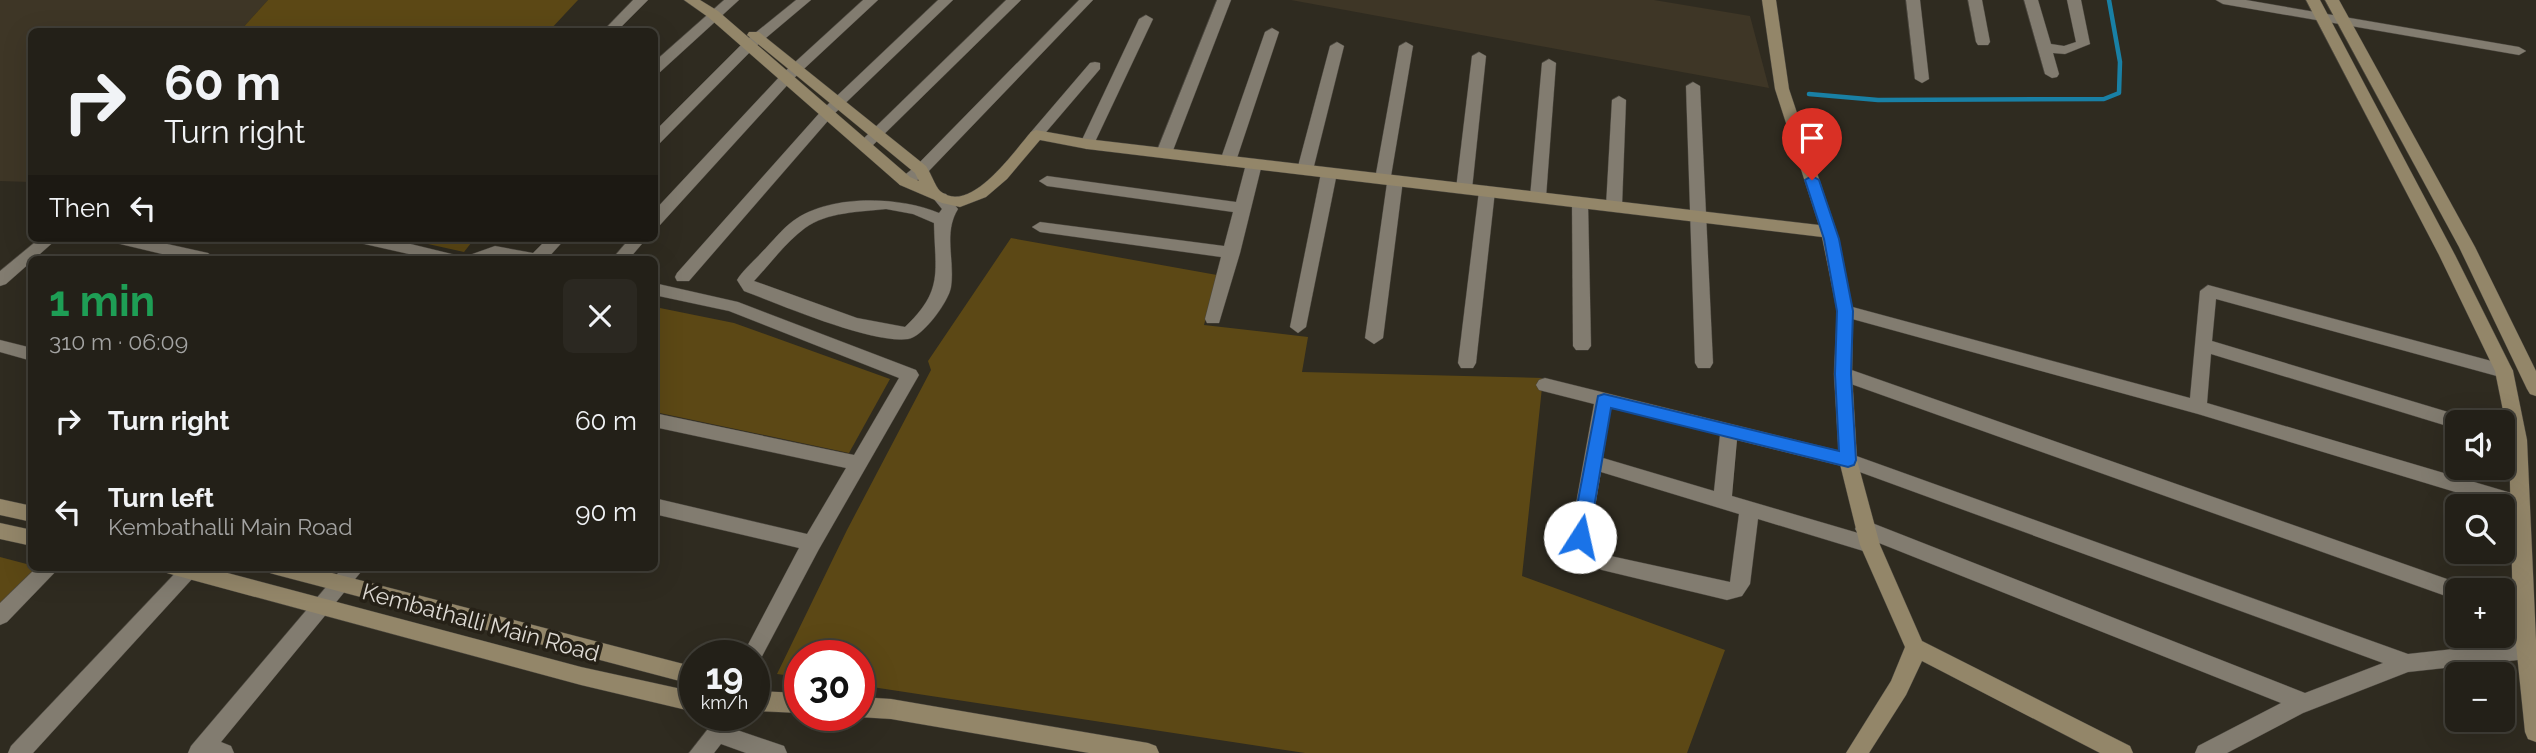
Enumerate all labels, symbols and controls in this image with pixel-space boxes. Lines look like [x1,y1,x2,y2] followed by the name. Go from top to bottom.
[164,54,281,111] text: 60 m
[49,56,140,147] icon: right
[1782,108,1842,180] pin
[164,113,305,150] text: Turn right
[1793,119,1831,157] icon: arrive
[124,189,162,227] icon: left
[49,193,110,223] text: Then
[49,277,155,326] text: 1 min
[563,279,637,353] button: close
[49,328,188,355] text: 310 m · 06:09
[49,402,87,440] icon: right
[108,406,229,436] text: Turn right
[575,406,637,436] text: 60 m
[2445,410,2515,732] map controls
[2445,410,2515,480] button: sound
[108,483,214,513] text: Turn left
[49,493,87,531] icon: left
[2445,494,2515,564] button: search
[575,497,637,527] text: 90 m
[1543,500,1617,574] position arrow
[108,513,352,540] text: Kembathalli Main Road
[359,577,603,667] street label: Kembathalli Main Road
[2445,578,2515,648] button: +
[784,640,875,731] speed limit sign: 30
[706,656,743,697] text: 19
[2445,662,2515,732] button: −
[701,692,748,713] text: km/h

